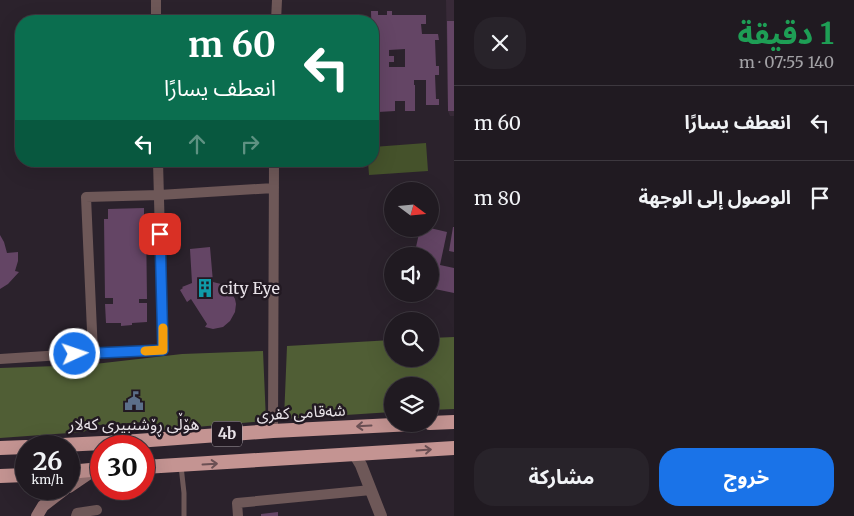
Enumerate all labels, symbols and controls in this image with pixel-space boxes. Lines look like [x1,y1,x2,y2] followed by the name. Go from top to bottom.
[738,14,834,52] text: 1 دقيقة
[474,17,526,69] button: close
[188,23,276,67] text: 60 m
[294,35,359,100] icon: left
[739,52,834,72] text: 140 m · 07:55
[164,74,276,102] text: انعطف يسارًا
[806,109,834,137] icon: left
[684,110,791,134] text: انعطف يسارًا
[474,111,521,135] text: 60 m
[130,130,158,158] icon: left
[183,130,211,158] icon: ahead
[236,130,264,158] icon: right
[384,182,439,238] north arrow
[384,182,439,432] map controls
[806,184,834,212] icon: arrive
[639,185,791,209] text: الوصول إلى الوجهة
[474,186,521,210] text: 80 m
[139,213,181,255] pin
[146,220,174,248] icon: arrive
[384,247,439,302] button: sound
[194,277,216,299] building icon: city Eye
[220,278,280,298] place label: city Eye
[384,312,439,367] button: search
[48,327,100,379] position arrow
[384,377,439,432] button: layers
[123,390,145,412] public building icon: هۆڵی ڕۆشنبیری کەلار
[256,400,346,424] street label: شەقامی کفری
[68,412,199,438] place label: هۆڵی ڕۆشنبیری کەلار
[212,422,242,446] road number: 4b
[356,422,372,431] one-way arrow
[90,435,155,500] speed limit sign: 30
[33,445,62,477] text: 26
[416,445,432,455] one-way arrow
[474,448,649,506] button: مشاركة
[659,448,834,506] button: خروج
[202,459,218,468] one-way arrow
[32,472,63,487] text: km/h

